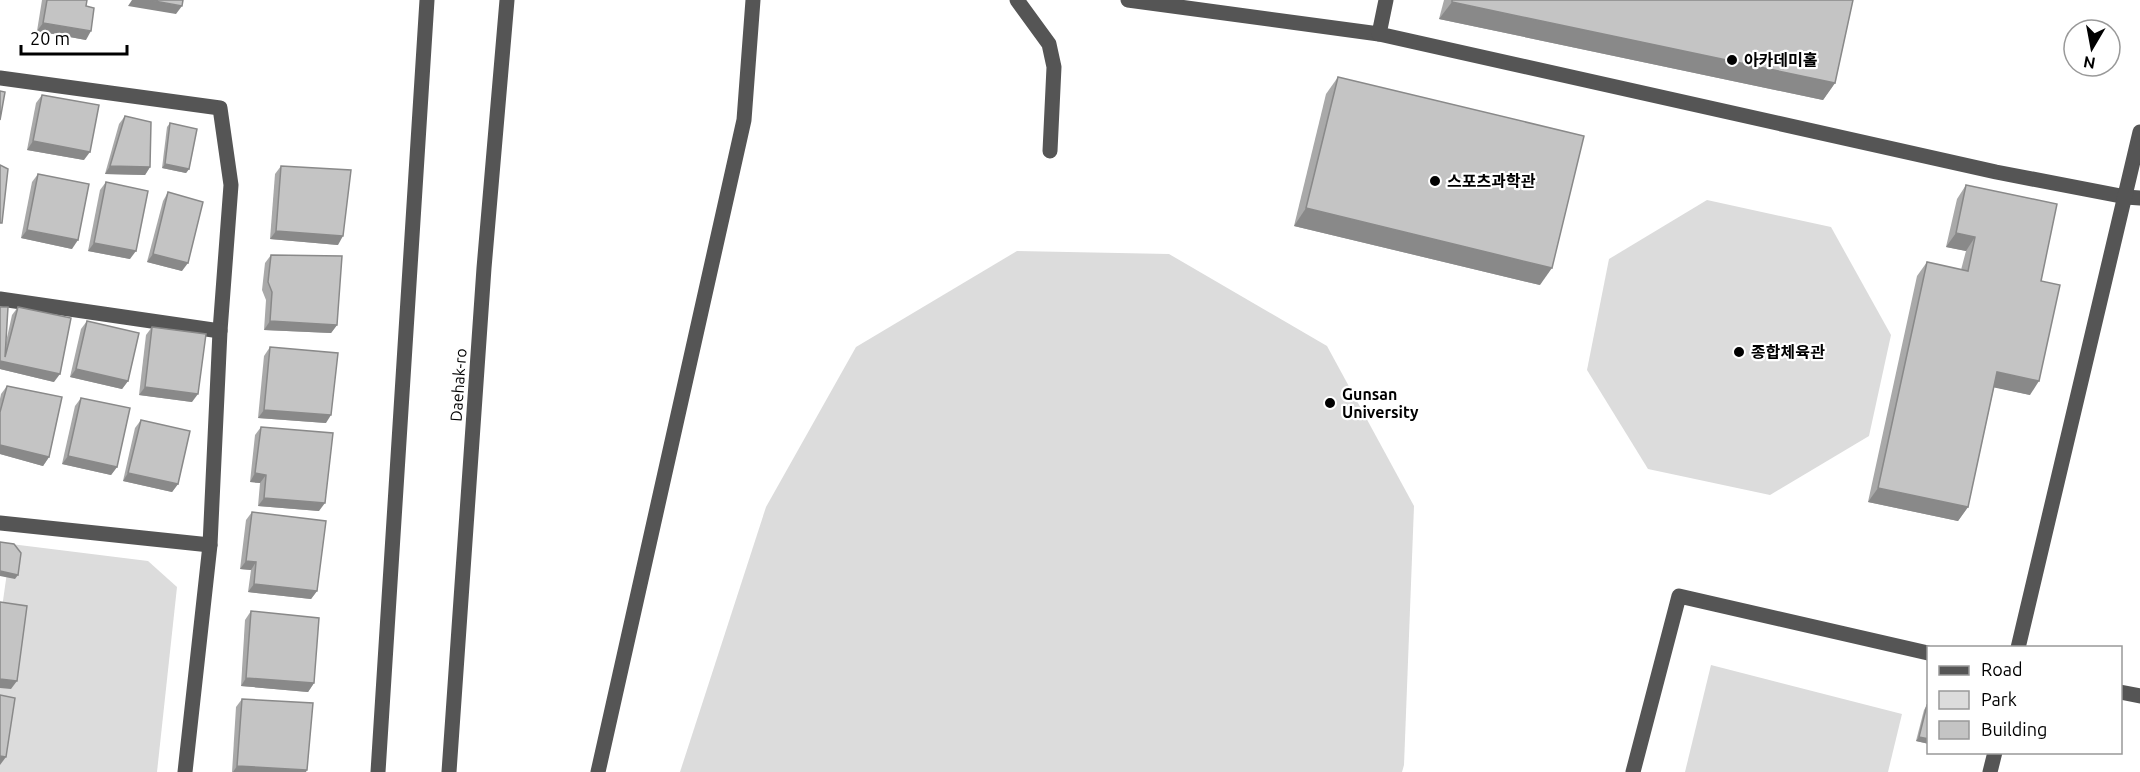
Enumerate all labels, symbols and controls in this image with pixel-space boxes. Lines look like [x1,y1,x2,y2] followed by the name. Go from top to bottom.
[21,18,128,56] scale bar
[2062,18,2122,78] north arrow
[30,28,70,48] text: 20 m
[1744,51,1818,69] place label: 아카데미홀
[1725,53,1739,67] marker: 아카데미홀
[2082,53,2097,73] text: N
[1447,172,1536,190] place label: 스포츠과학관
[1428,174,1442,188] marker: 스포츠과학관
[1751,343,1825,361] place label: 종합체육관
[1732,345,1746,359] marker: 종합체육관
[446,348,470,422] street label: Daehak-ro
[1342,385,1419,421] place label: Gunsan University
[1323,396,1337,410] marker: Gunsan University
[1927,646,2122,754] legend
[1981,659,2023,679] text: Road
[1981,689,2017,709] text: Park
[1981,719,2047,739] text: Building

